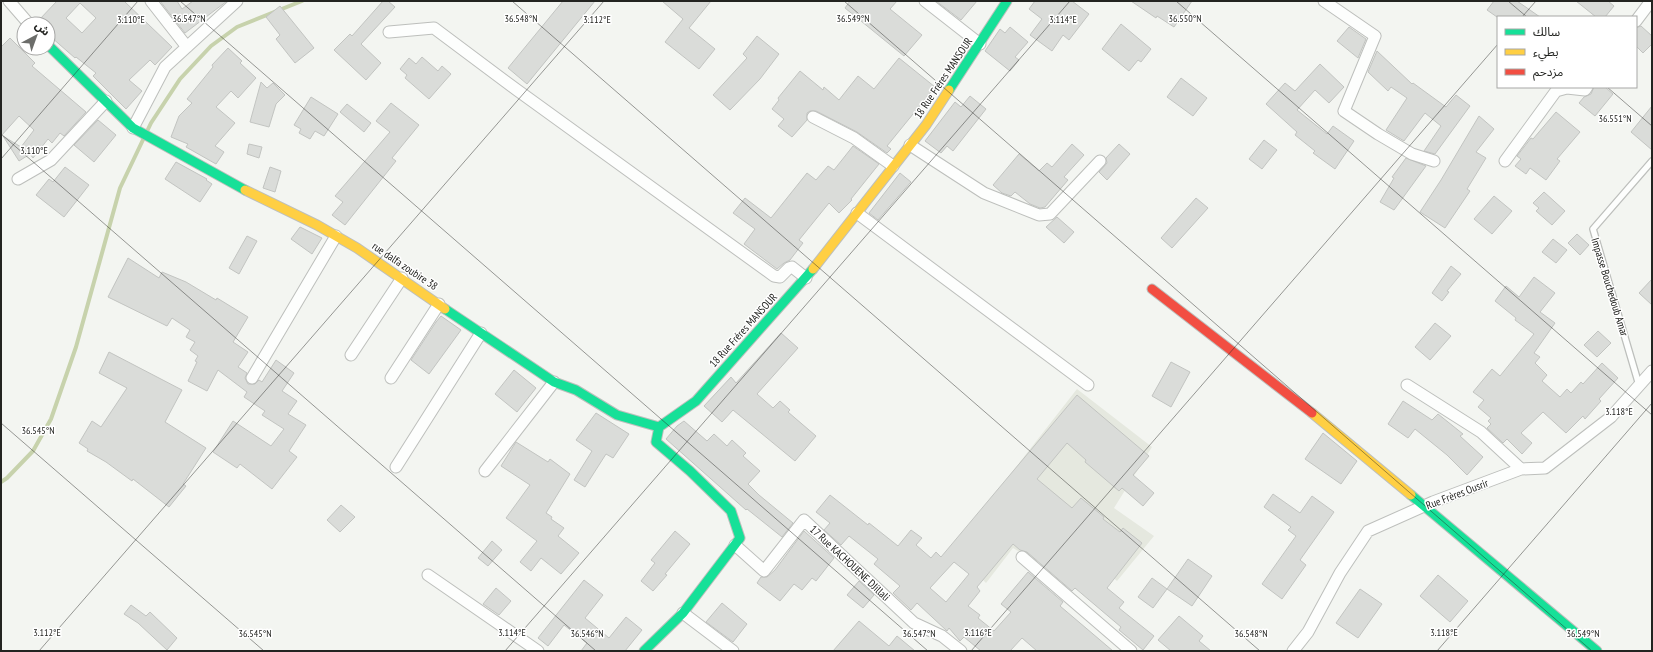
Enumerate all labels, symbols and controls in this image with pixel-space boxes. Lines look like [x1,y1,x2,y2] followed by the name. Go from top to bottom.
[172,12,206,25] text: 36.547°N
[504,12,538,25] text: 36.548°N
[836,12,870,25] text: 36.549°N
[1168,12,1202,25] text: 36.550°N
[117,13,145,26] text: 3.110°E
[583,13,611,26] text: 3.112°E
[1049,13,1077,26] text: 3.114°E
[16,16,56,56] north arrow
[1497,16,1637,88] legend
[32,18,53,39] text: ش
[1533,24,1560,39] text: سالك
[911,35,975,121] street label: 18 Rue Fréres MANSOUR
[1533,44,1559,62] text: بطيء
[1533,64,1563,81] text: مزدحم
[1598,112,1632,125] text: 36.551°N
[20,144,48,157] text: 3.110°E
[1588,236,1632,338] street label: Impasse Bouchedoub Amar
[369,239,441,293] street label: rue dalfa zoubire 38
[706,290,780,370] street label: 18 Rue Fréres MANSOUR
[1605,405,1633,418] text: 3.118°E
[21,424,55,437] text: 36.545°N
[1424,476,1490,512] street label: Rue Frères Ousrir
[807,522,893,604] street label: 17 Rue KACHOUENE DJillali
[33,626,61,639] text: 3.112°E
[498,626,526,639] text: 3.114°E
[964,626,992,639] text: 3.116°E
[1430,626,1458,639] text: 3.118°E
[238,627,272,640] text: 36.545°N
[570,627,604,640] text: 36.546°N
[902,627,936,640] text: 36.547°N
[1234,627,1268,640] text: 36.548°N
[1566,627,1600,640] text: 36.549°N

